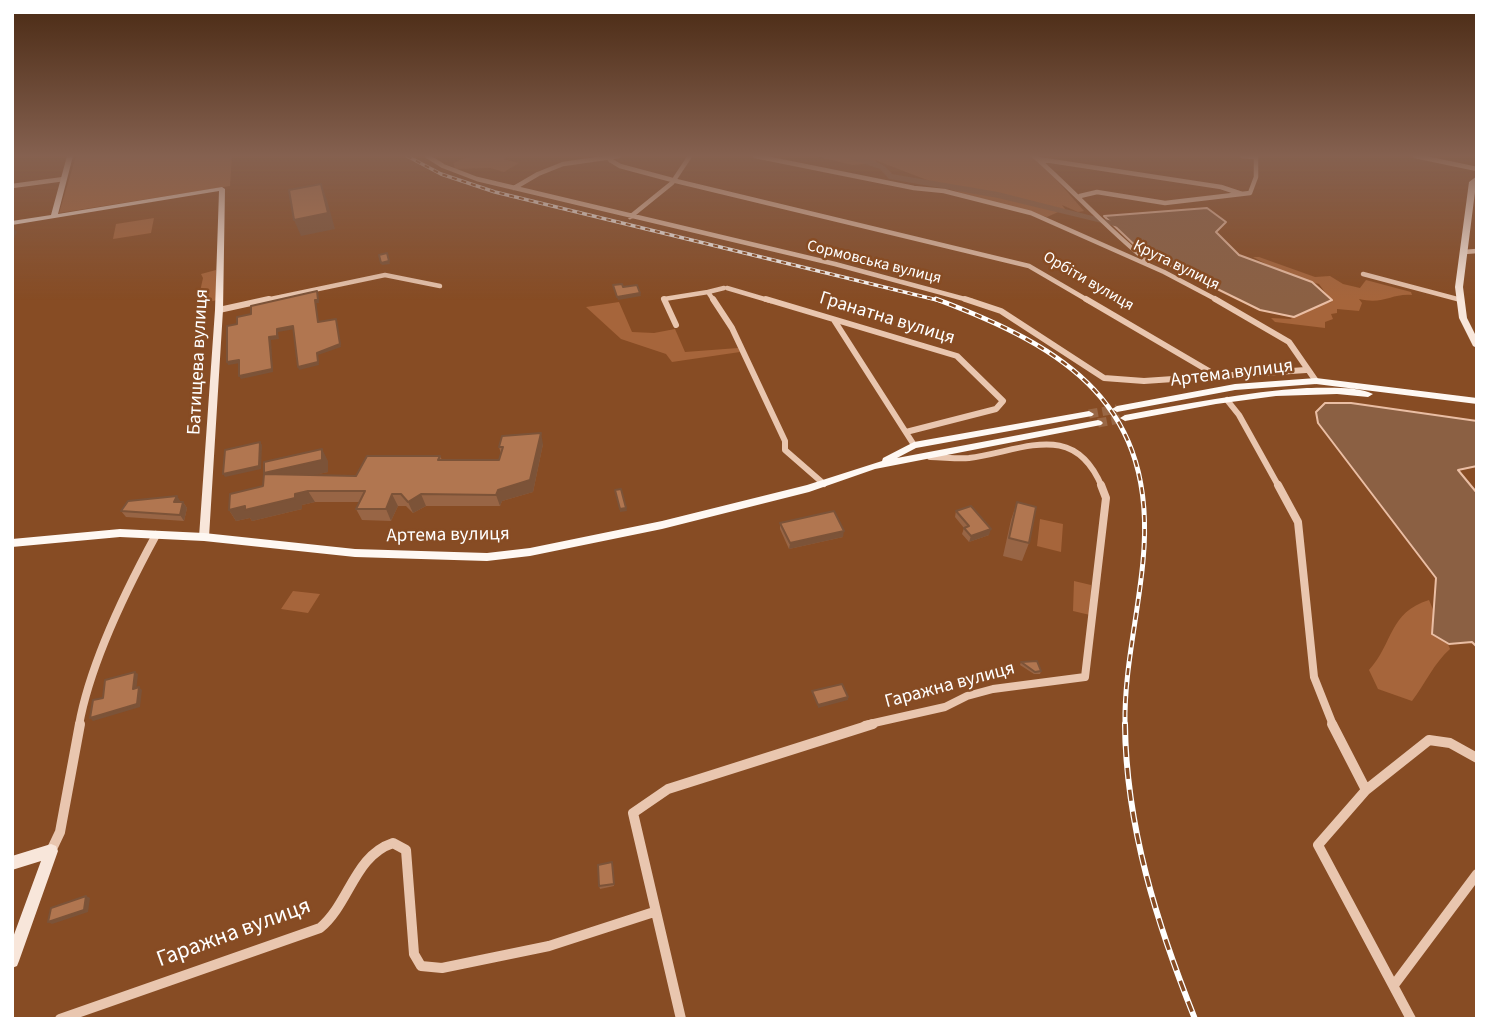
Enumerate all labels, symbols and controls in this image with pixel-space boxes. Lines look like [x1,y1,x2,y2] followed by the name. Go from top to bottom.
[805,237,943,289] street label: Сормовська вулиця
[1130,237,1222,295] street label: Крута вулиця
[1039,248,1137,316] street label: Орбіти вулиця
[184,288,214,436] street label: Батищева вулиця
[816,288,958,350] street label: Гранатна вулиця
[1169,355,1295,393] street label: Артема вулиця
[386,524,510,548] street label: Артема вулиця
[882,658,1018,714] street label: Гаражна вулиця
[153,893,315,975] street label: Гаражна вулиця

